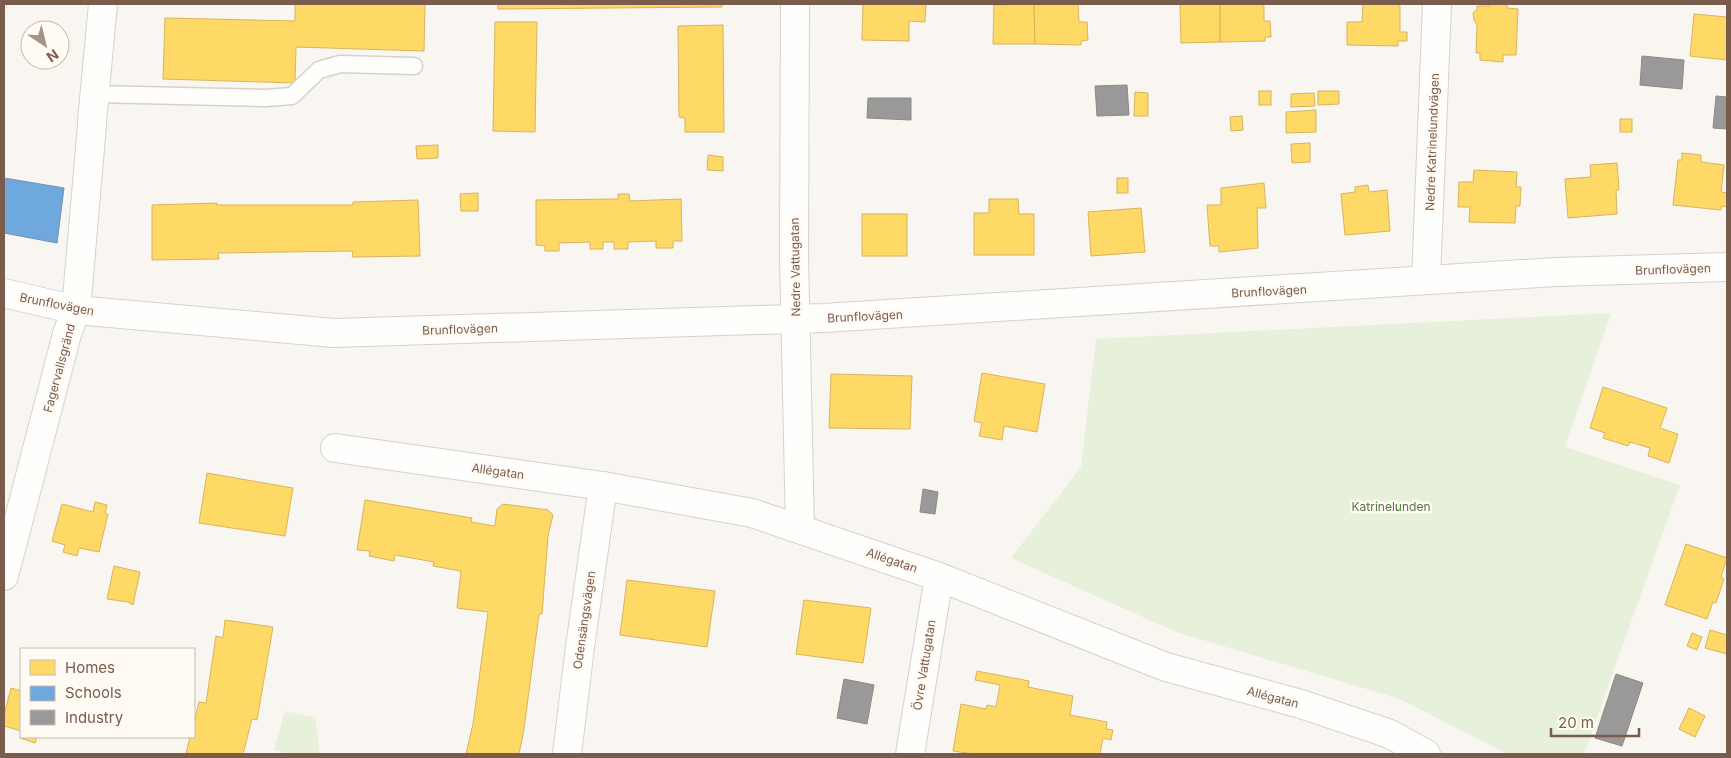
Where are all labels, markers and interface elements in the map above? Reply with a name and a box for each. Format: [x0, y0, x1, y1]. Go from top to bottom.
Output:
north arrow [20, 20, 70, 70]
text: N [43, 46, 62, 66]
street label: Nedre Katrinelundvägen [1422, 73, 1442, 211]
street label: Nedre Vattugatan [787, 217, 803, 317]
street label: Brunflovägen [1635, 260, 1711, 278]
street label: Brunflovägen [1231, 282, 1307, 300]
street label: Brunflovägen [18, 289, 96, 319]
street label: Brunflovägen [827, 307, 903, 325]
street label: Brunflovägen [422, 320, 498, 338]
street label: Fagervallsgränd [40, 322, 78, 414]
street label: Allégatan [471, 460, 525, 482]
park label: Katrinelunden [1352, 499, 1430, 514]
street label: Allégatan [865, 544, 919, 576]
street label: Odensängsvägen [570, 570, 598, 670]
street label: Övre Vattugatan [909, 619, 939, 711]
legend [20, 648, 195, 738]
text: Homes [65, 658, 115, 677]
text: Schools [65, 683, 122, 702]
street label: Allégatan [1245, 683, 1301, 711]
scale bar [1551, 706, 1638, 738]
text: Industry [65, 708, 124, 727]
text: 20 m [1558, 713, 1594, 732]

